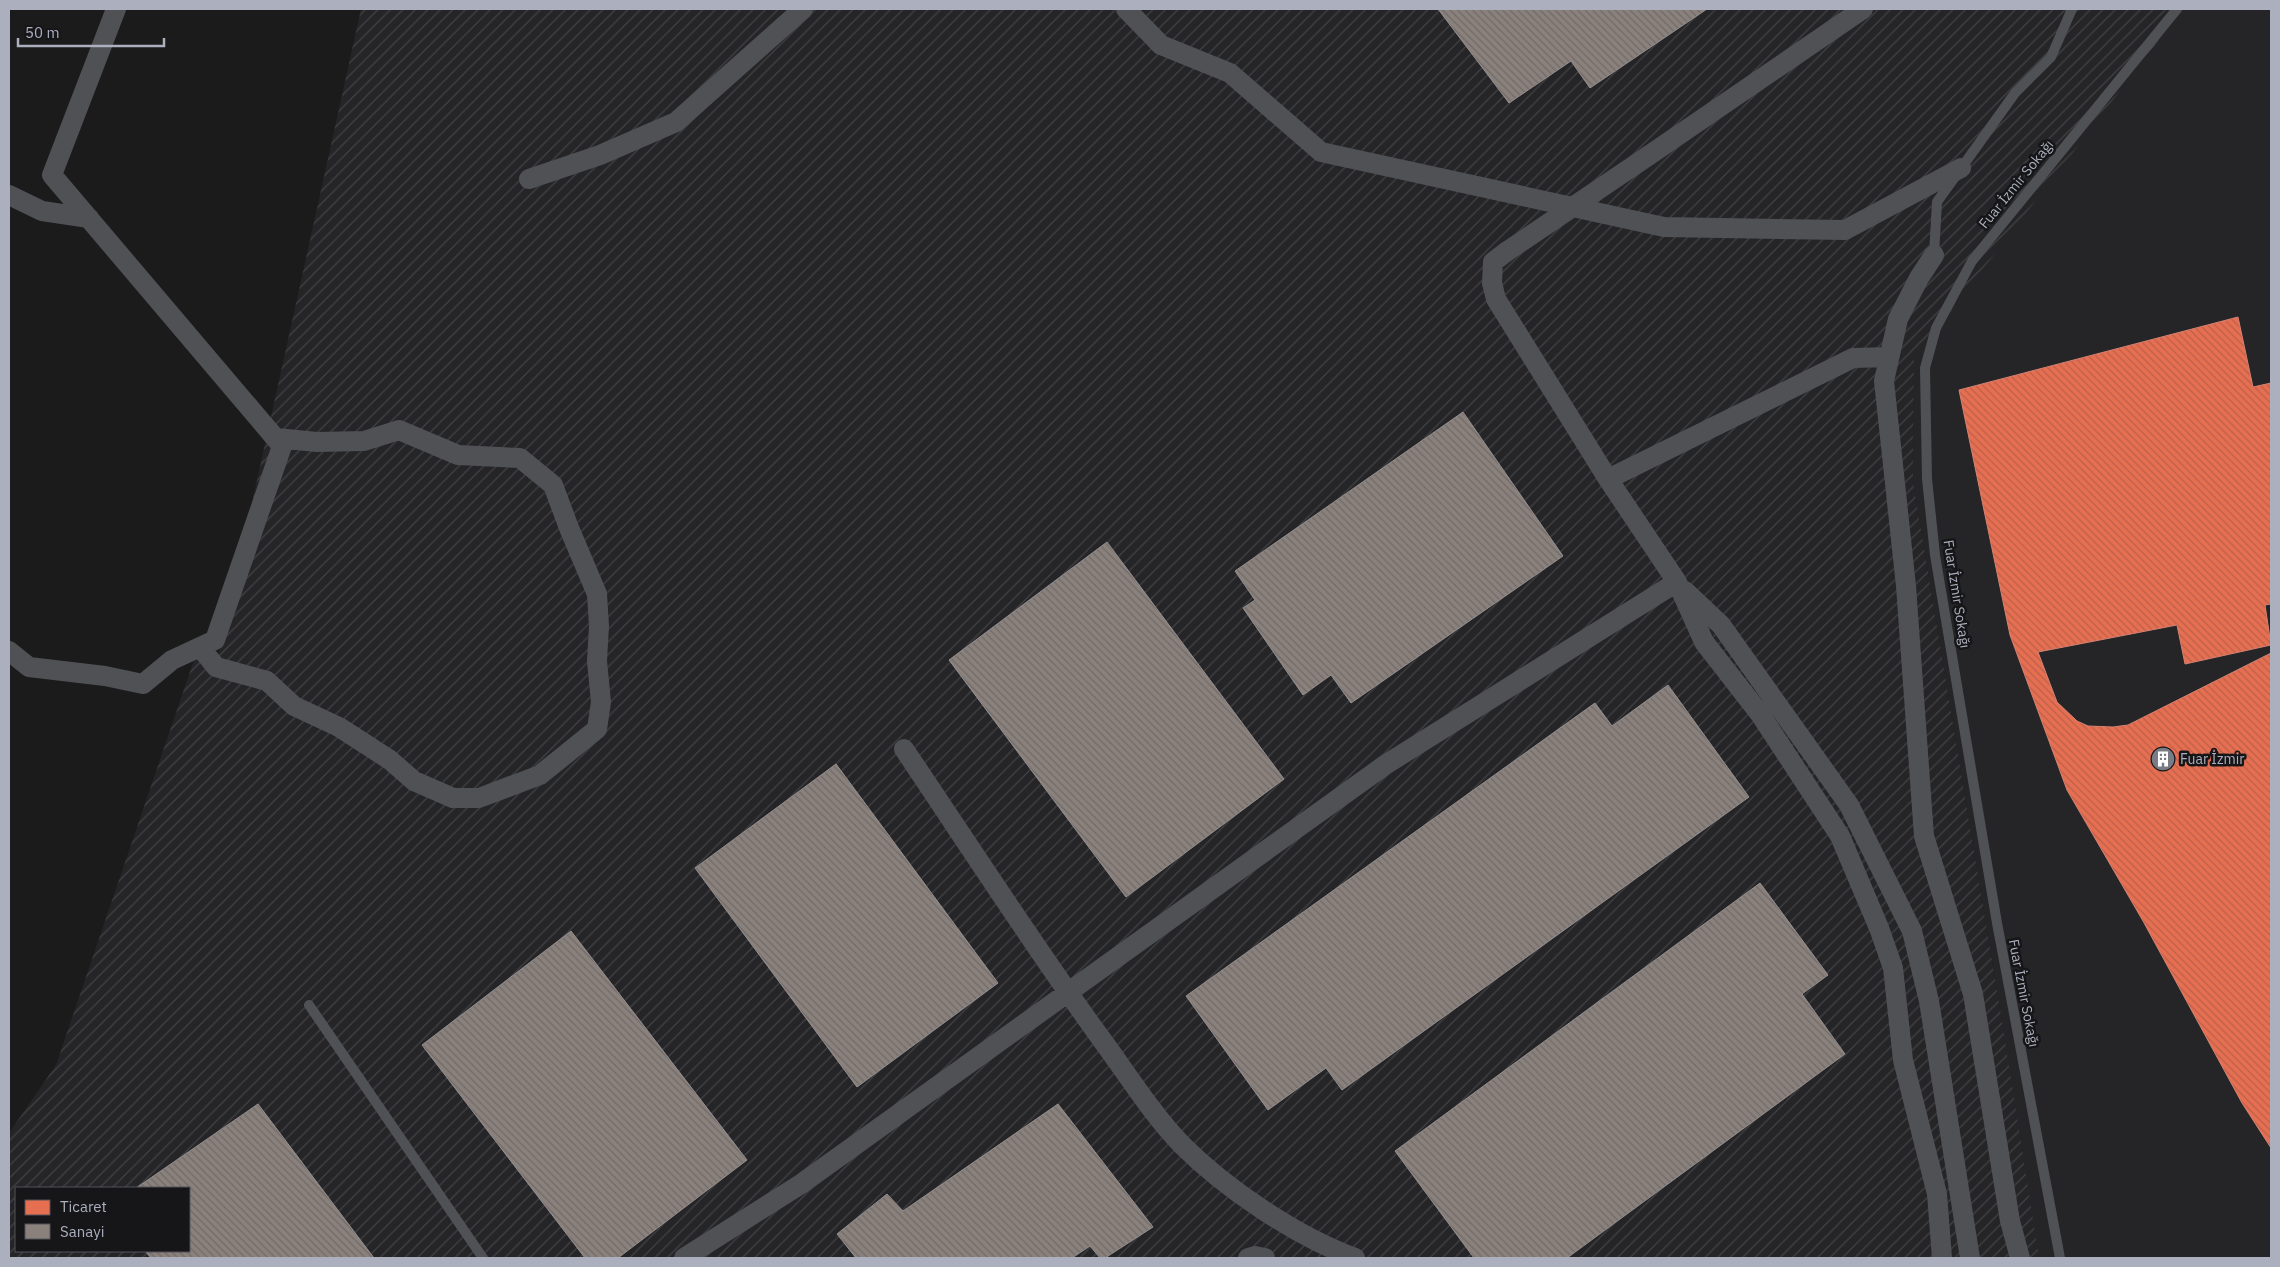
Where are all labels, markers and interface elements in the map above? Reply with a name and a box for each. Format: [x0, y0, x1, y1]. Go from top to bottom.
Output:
scale bar [18, 15, 164, 47]
text: 50 m [25, 23, 60, 42]
street label: Fuar İzmir Sokağı [1975, 136, 2057, 232]
street label: Fuar İzmir Sokağı [1940, 539, 1974, 649]
building icon: Fuar İzmir [2150, 746, 2176, 772]
place label: Fuar İzmir [2180, 750, 2244, 768]
street label: Fuar İzmir Sokağı [2005, 938, 2043, 1048]
legend [15, 1187, 190, 1252]
text: Ticaret [60, 1197, 107, 1216]
text: Sanayi [60, 1222, 104, 1241]

